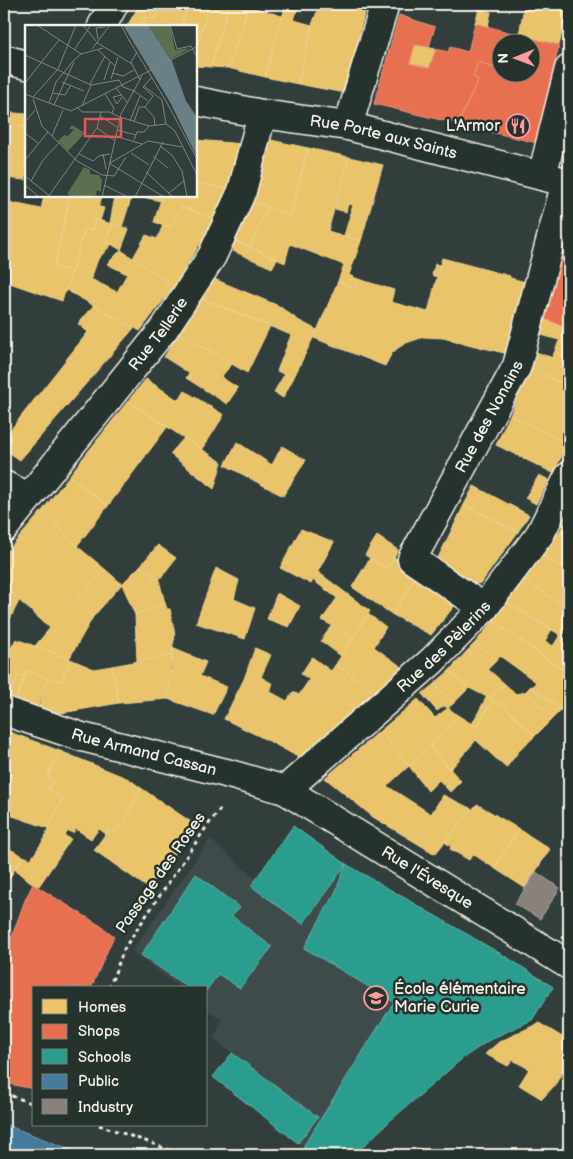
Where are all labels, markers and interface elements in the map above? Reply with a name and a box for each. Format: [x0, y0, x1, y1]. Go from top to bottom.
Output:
inset map [25, 25, 198, 198]
north arrow [490, 32, 540, 82]
text: N [495, 53, 512, 64]
street label: Rue Porte aux Saints [309, 111, 459, 163]
restaurant icon: L'Armor [505, 113, 531, 139]
place label: L'Armor [446, 117, 500, 136]
street label: Rue Tellerie [125, 293, 192, 374]
street label: Rue des Nonains [451, 359, 527, 476]
street label: Rue des Pèlerins [393, 597, 495, 697]
street label: Rue Armand Cassan [69, 725, 218, 780]
street label: Passage des Roses [112, 809, 210, 937]
street label: Rue l'Évesque [378, 842, 477, 913]
place label: École élémentaire Marie Curie [394, 978, 526, 1017]
school or university icon: École élémentaire Marie Curie [363, 985, 389, 1011]
legend [32, 986, 208, 1126]
text: Homes [78, 998, 127, 1017]
text: Shops [78, 1022, 121, 1041]
text: Schools [78, 1048, 132, 1067]
text: Public [78, 1072, 119, 1091]
text: Industry [78, 1098, 133, 1117]

